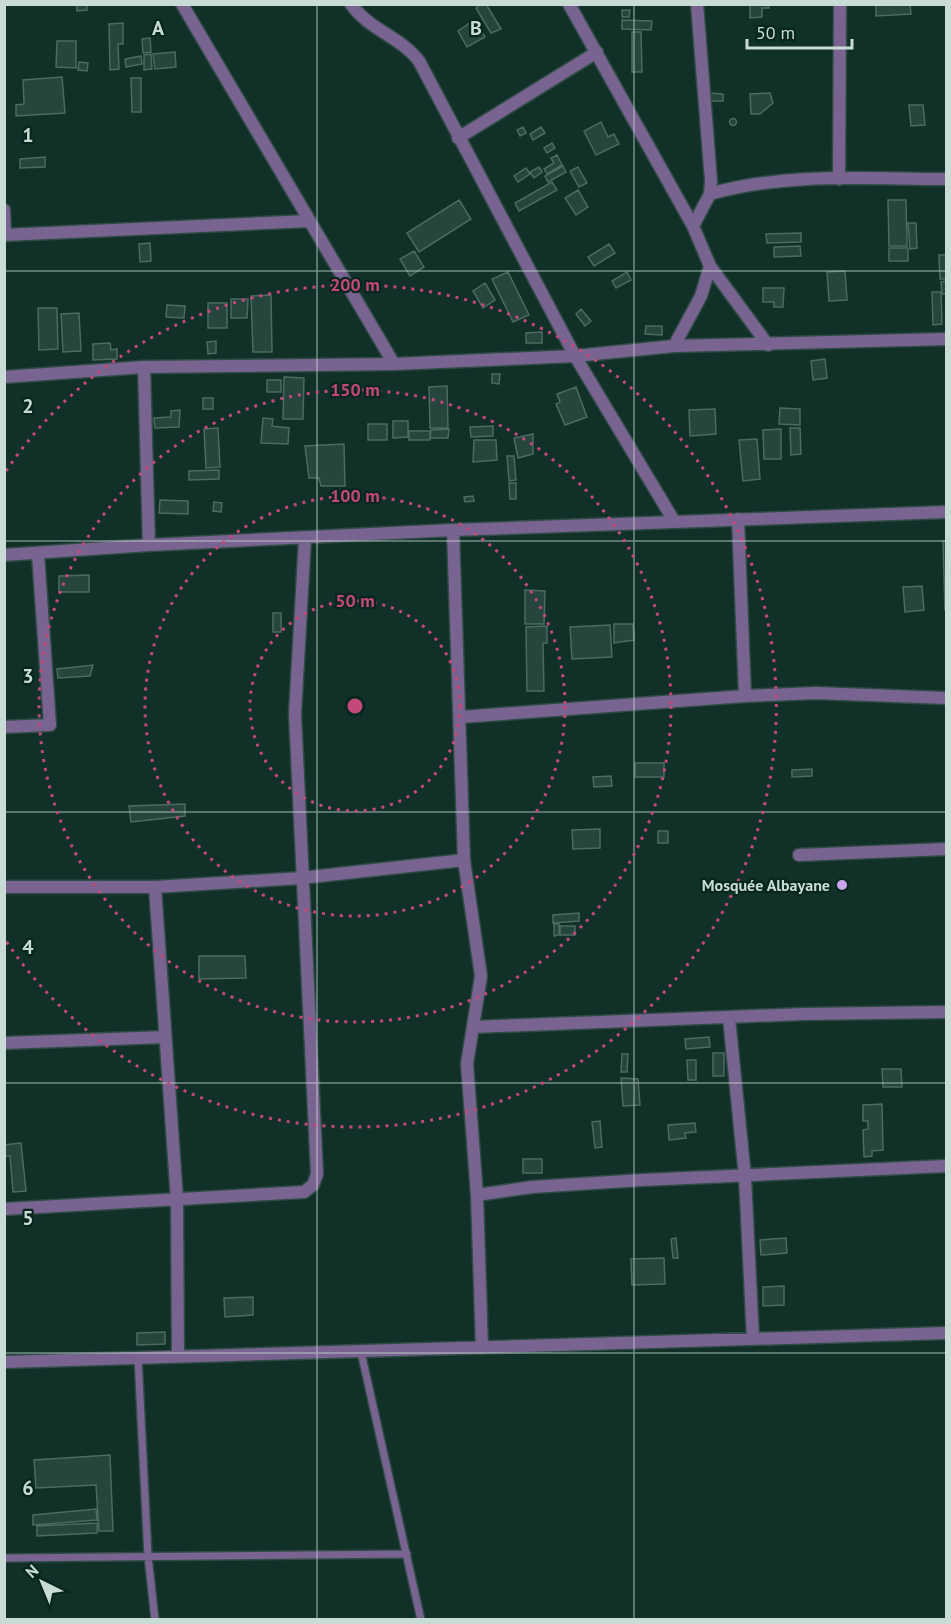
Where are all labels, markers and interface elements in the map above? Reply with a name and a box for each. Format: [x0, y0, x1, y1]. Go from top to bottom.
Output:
scale bar [747, 12, 852, 50]
text: A [152, 15, 165, 41]
text: B [470, 15, 482, 41]
text: 50 m [756, 21, 795, 44]
text: 1 [22, 122, 34, 148]
text: 200 m [330, 273, 380, 296]
text: 150 m [330, 378, 380, 401]
text: 2 [22, 393, 34, 419]
text: 100 m [330, 484, 380, 507]
text: 50 m [335, 589, 375, 612]
text: 3 [22, 663, 34, 689]
centre of rings [345, 696, 365, 716]
place label: Mosquée Albayane [702, 875, 830, 895]
marker: Mosquée Albayane [835, 878, 849, 892]
text: 4 [22, 934, 34, 960]
text: 5 [22, 1205, 34, 1231]
text: 6 [22, 1475, 34, 1501]
north arrow [12, 1552, 72, 1612]
text: N [21, 1560, 42, 1582]

